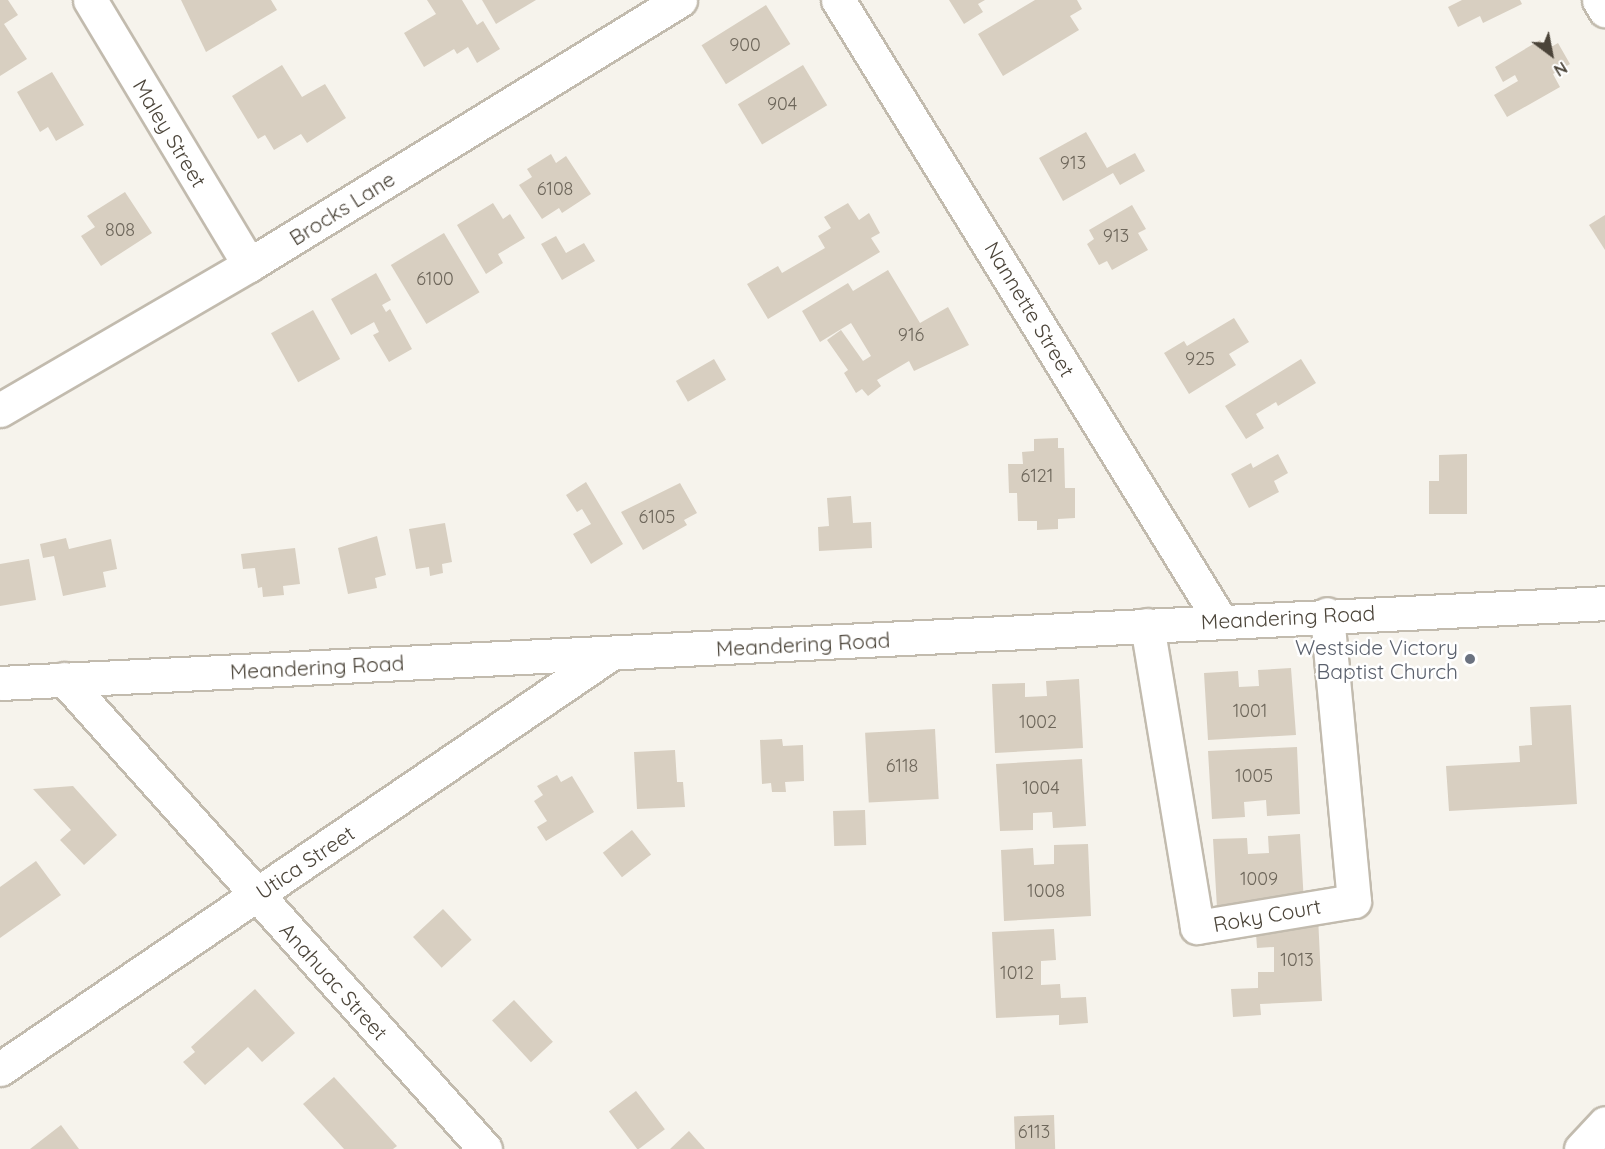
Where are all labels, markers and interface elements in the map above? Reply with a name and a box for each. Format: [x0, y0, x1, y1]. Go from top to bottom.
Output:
north arrow [1521, 24, 1581, 84]
house number: 900 [729, 34, 761, 56]
text: N [1550, 58, 1571, 81]
street label: Maley Street [128, 74, 212, 192]
house number: 904 [767, 93, 797, 115]
house number: 913 [1060, 152, 1086, 174]
street label: Brocks Lane [285, 166, 399, 250]
house number: 6108 [537, 178, 573, 200]
house number: 808 [105, 219, 135, 241]
house number: 913 [1103, 225, 1129, 247]
street label: Nannette Street [980, 237, 1080, 381]
house number: 6100 [416, 268, 454, 290]
house number: 916 [898, 324, 924, 346]
house number: 925 [1185, 348, 1215, 370]
house number: 6121 [1021, 465, 1053, 487]
house number: 6105 [639, 506, 675, 528]
street label: Meandering Road [1200, 600, 1376, 634]
street label: Meandering Road [715, 627, 891, 661]
place label: Westside Victory Baptist Church [1295, 634, 1458, 684]
street label: Meandering Road [229, 650, 405, 684]
marker: Westside Victory Baptist Church [1463, 652, 1477, 666]
house number: 1001 [1233, 700, 1267, 722]
house number: 1002 [1019, 711, 1057, 733]
house number: 6118 [886, 755, 918, 777]
house number: 1005 [1235, 765, 1273, 787]
house number: 1004 [1022, 777, 1060, 799]
street label: Utica Street [251, 820, 359, 904]
house number: 1009 [1240, 868, 1278, 890]
house number: 1008 [1027, 880, 1065, 902]
street label: Roky Court [1211, 893, 1323, 937]
street label: Anahuac Street [275, 917, 393, 1045]
house number: 1013 [1280, 949, 1314, 971]
house number: 1012 [1000, 962, 1034, 984]
house number: 6113 [1018, 1121, 1050, 1143]

